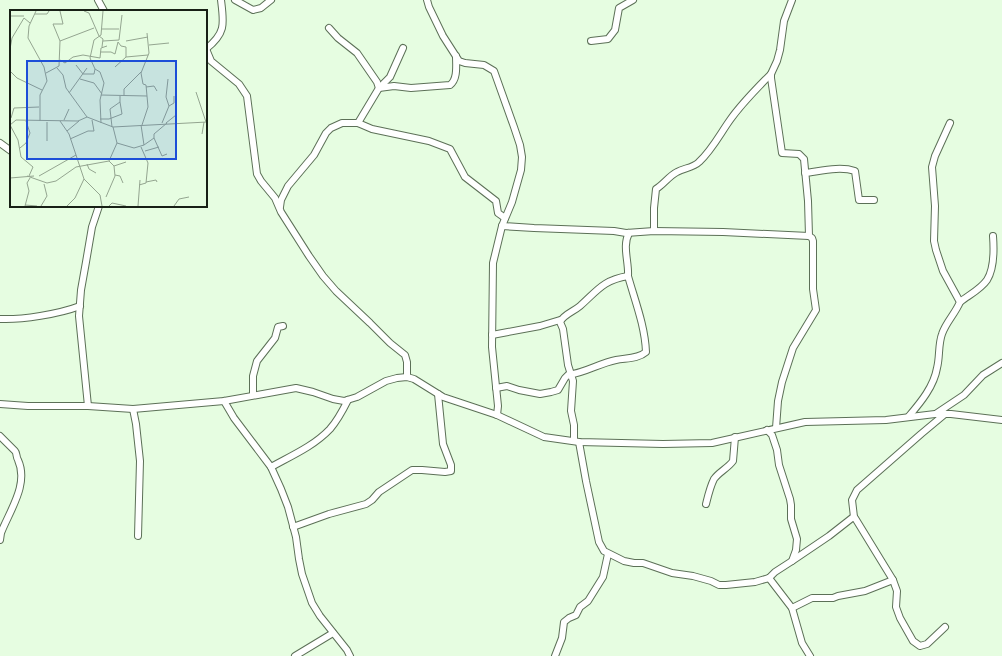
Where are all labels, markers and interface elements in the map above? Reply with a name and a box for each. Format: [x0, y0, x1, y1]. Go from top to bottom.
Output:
inset map [10, 10, 207, 207]

